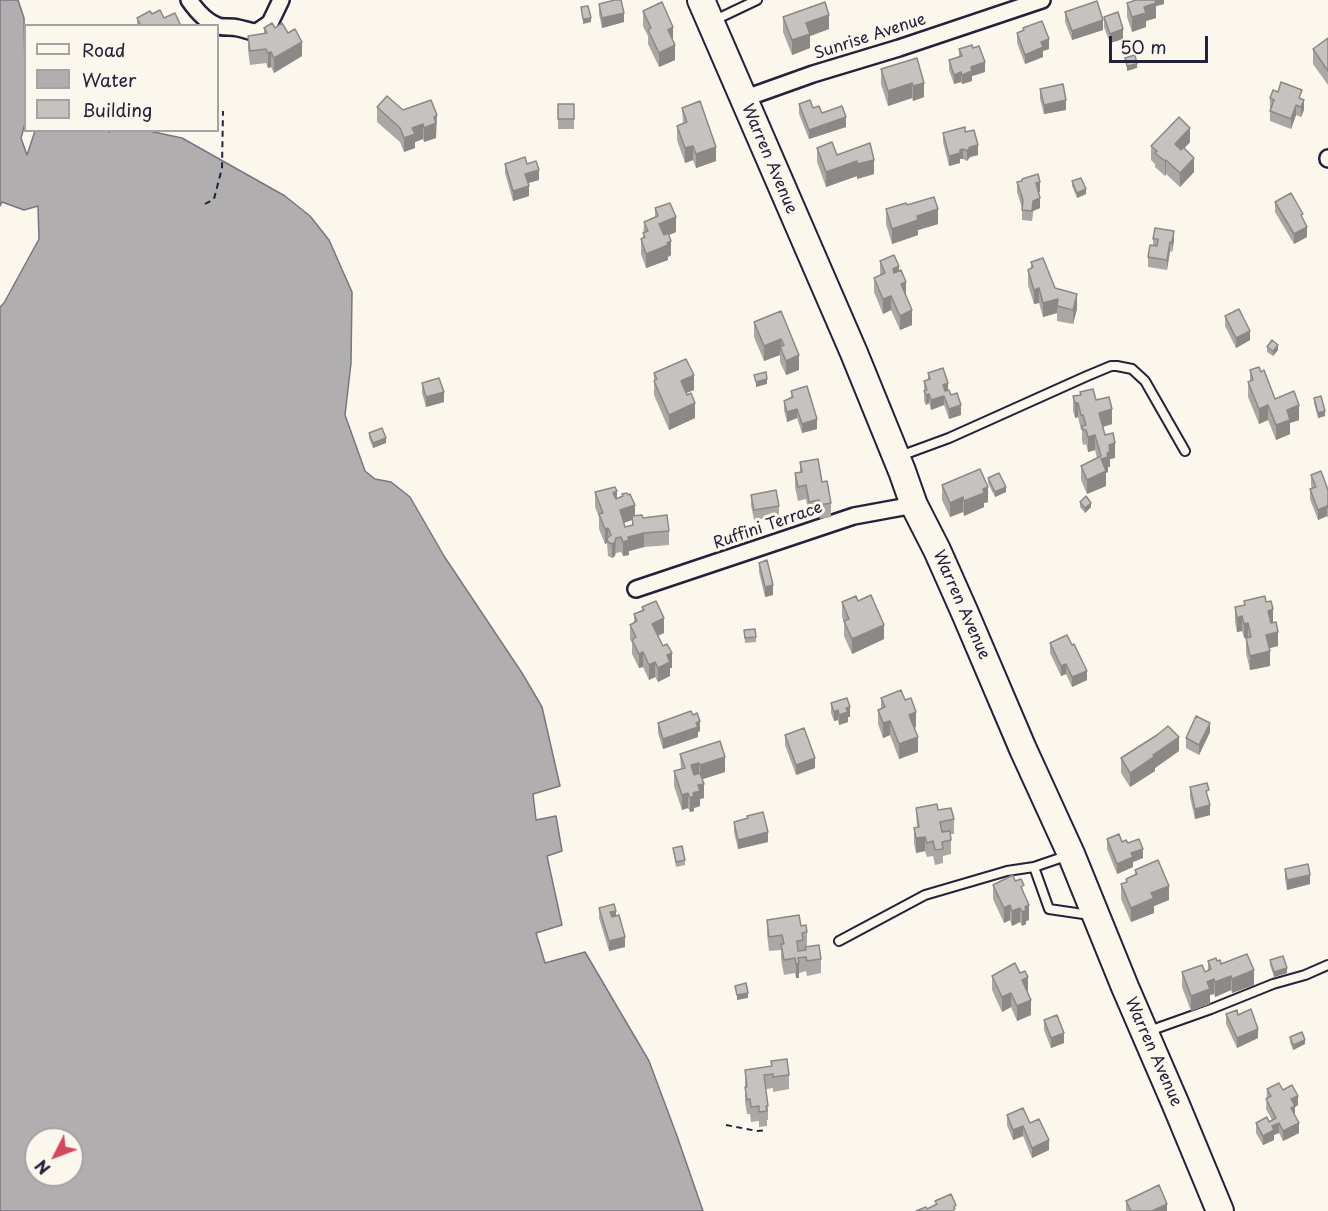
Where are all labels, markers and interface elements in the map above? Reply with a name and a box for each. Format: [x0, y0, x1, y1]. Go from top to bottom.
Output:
street label: Sunrise Avenue [812, 10, 928, 64]
legend [24, 24, 219, 132]
scale bar [1112, 24, 1211, 62]
text: 50 m [1120, 33, 1167, 60]
text: Road [82, 36, 126, 63]
text: Water [82, 66, 136, 93]
text: Building [82, 96, 152, 123]
street label: Warren Avenue [737, 101, 801, 217]
street label: Ruffini Terrace [711, 498, 825, 554]
street label: Warren Avenue [928, 548, 994, 662]
street label: Warren Avenue [1120, 995, 1186, 1109]
north arrow [24, 1127, 84, 1187]
text: N [29, 1155, 55, 1180]

